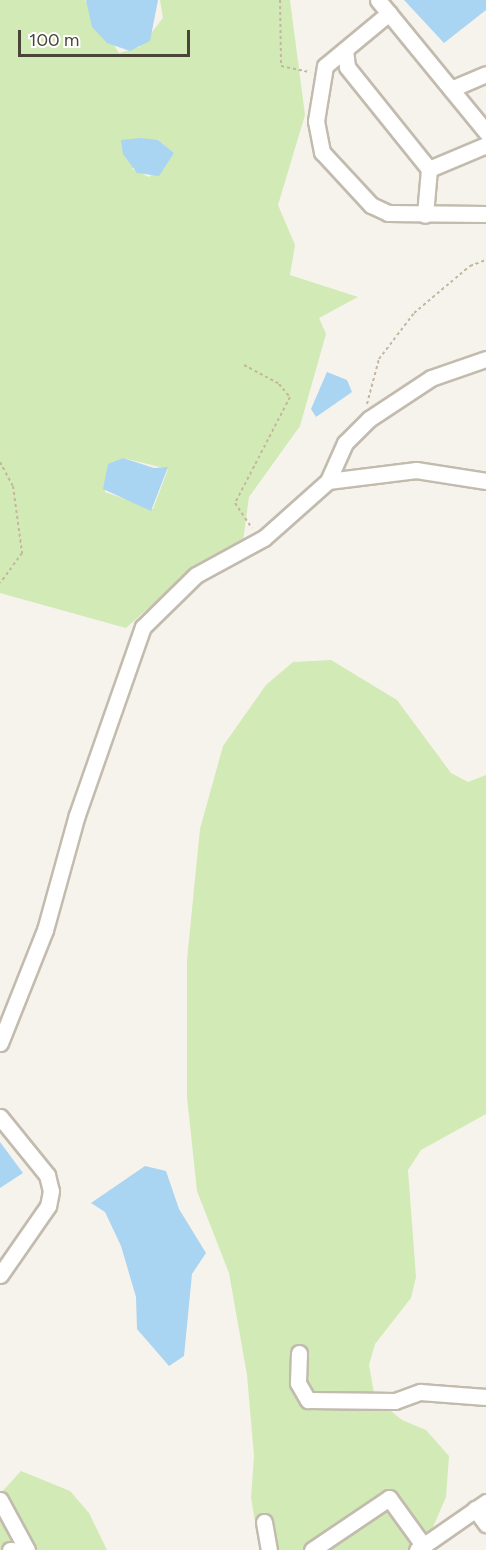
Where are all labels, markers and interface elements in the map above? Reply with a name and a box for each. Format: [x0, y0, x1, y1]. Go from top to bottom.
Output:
scale bar [21, 18, 194, 56]
text: 100 m [29, 29, 79, 51]

